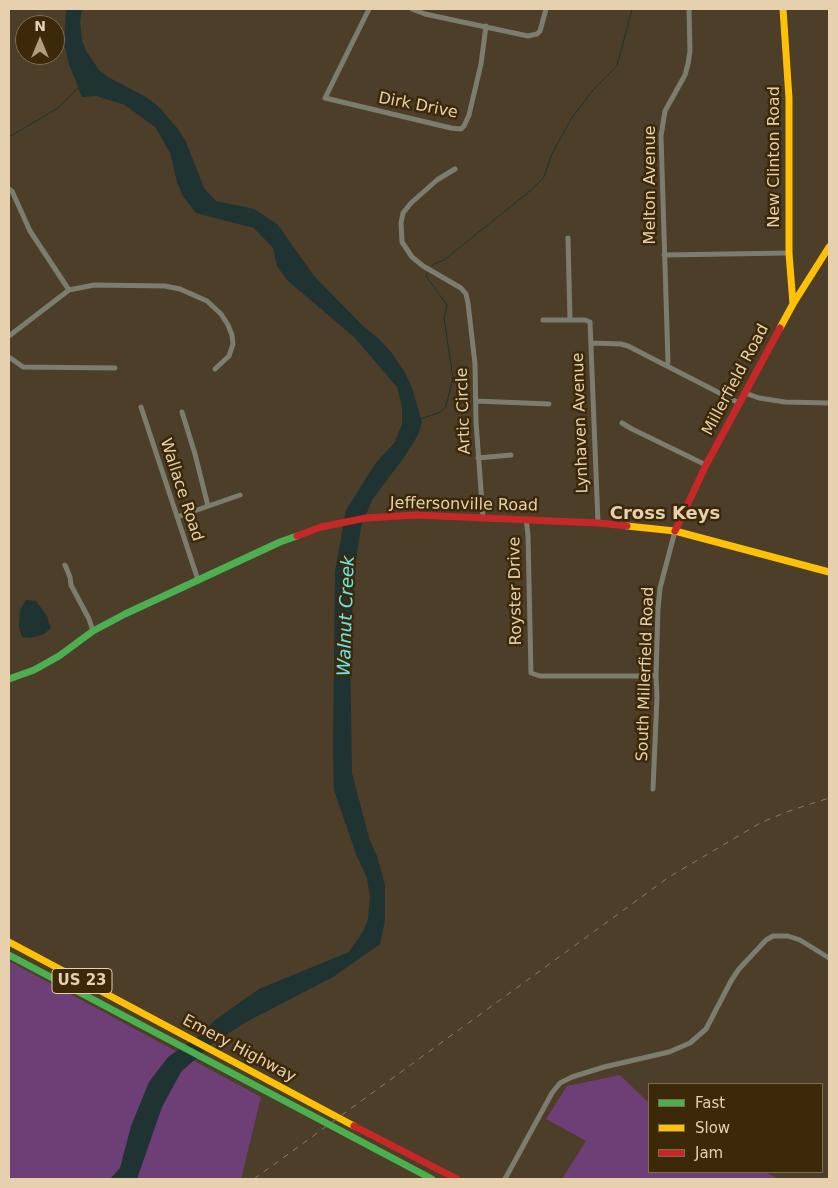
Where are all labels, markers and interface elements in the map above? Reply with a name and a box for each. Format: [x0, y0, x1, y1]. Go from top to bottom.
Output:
north arrow [15, 15, 65, 65]
text: N [34, 18, 46, 34]
street label: New Clinton Road [765, 86, 785, 228]
street label: Dirk Drive [377, 89, 459, 123]
street label: Melton Avenue [641, 126, 661, 244]
street label: Millerfield Road [699, 321, 773, 439]
street label: Lynhaven Avenue [569, 352, 593, 494]
street label: Artic Circle [453, 367, 475, 455]
street label: Wallace Road [155, 436, 207, 544]
street label: Jeffersonville Road [390, 494, 538, 516]
district label: Cross Keys [610, 503, 720, 525]
street label: Royster Drive [505, 537, 527, 645]
water label: Walnut Creek [334, 555, 360, 677]
street label: South Millerfield Road [633, 586, 659, 762]
road number: US 23 [52, 968, 112, 994]
street label: Emery Highway [179, 1011, 299, 1087]
legend [648, 1083, 823, 1173]
text: Fast [695, 1094, 725, 1112]
text: Slow [695, 1119, 730, 1137]
text: Jam [695, 1144, 723, 1162]

